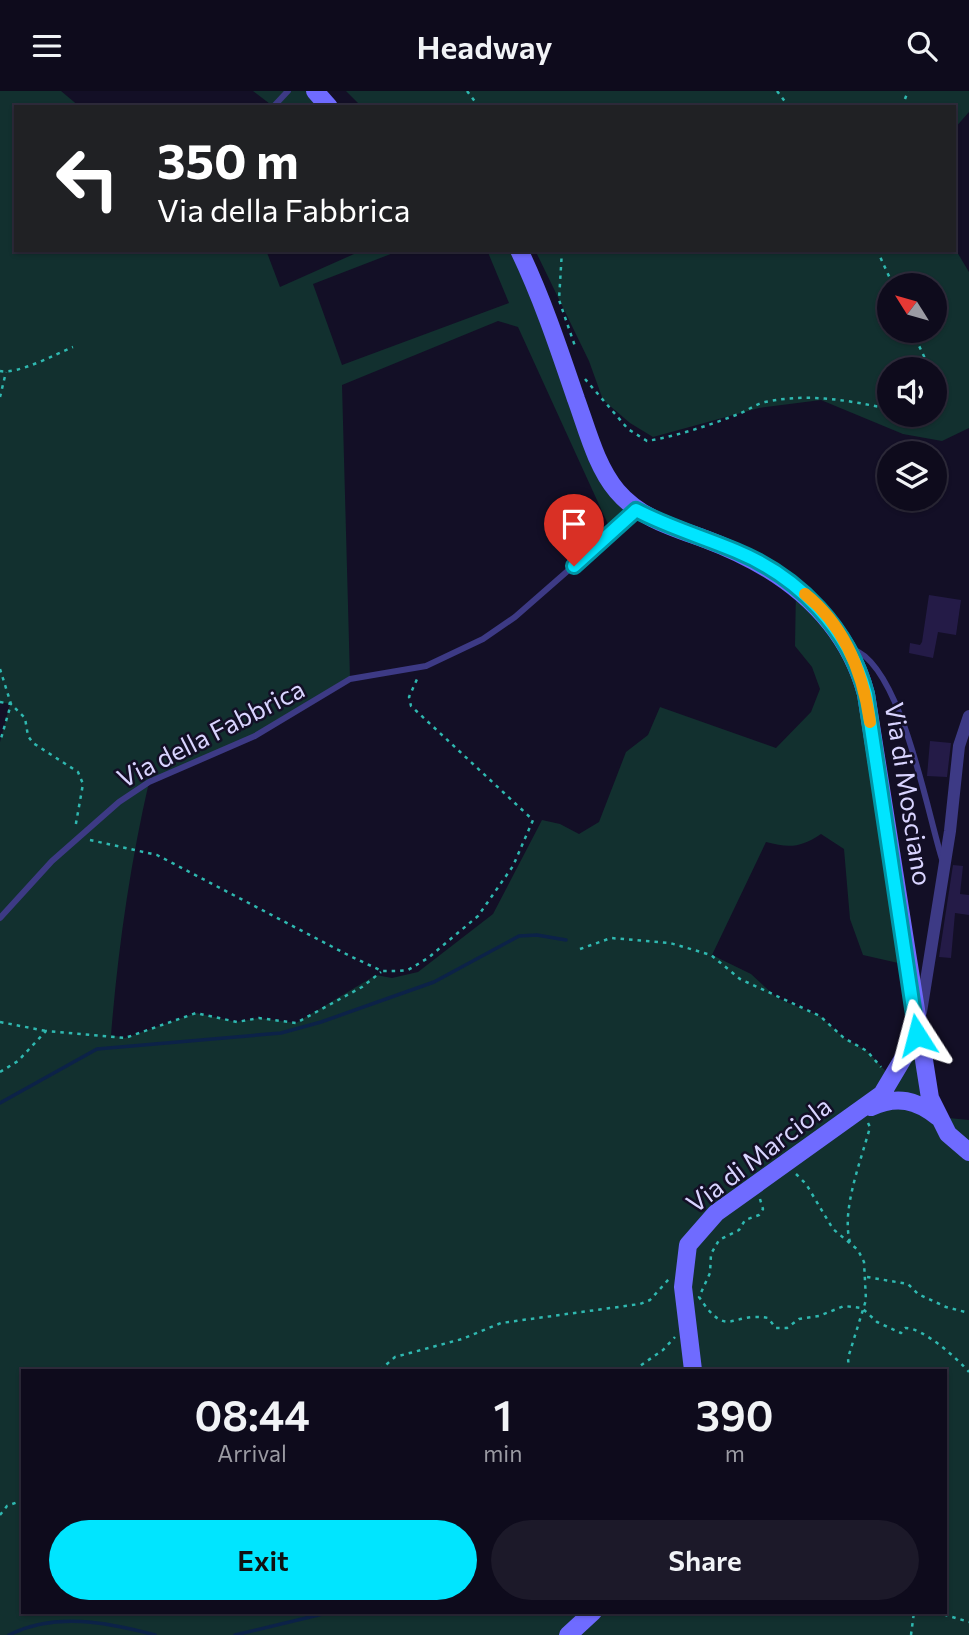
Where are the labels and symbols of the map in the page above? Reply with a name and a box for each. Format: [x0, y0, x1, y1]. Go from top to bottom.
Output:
north arrow [877, 273, 947, 343]
pin [544, 494, 604, 566]
street label: Via della Fabbrica [112, 672, 309, 793]
street label: Via di Mosciano [880, 700, 939, 888]
position arrow [880, 998, 954, 1072]
street label: Via di Marciola [680, 1089, 837, 1218]

